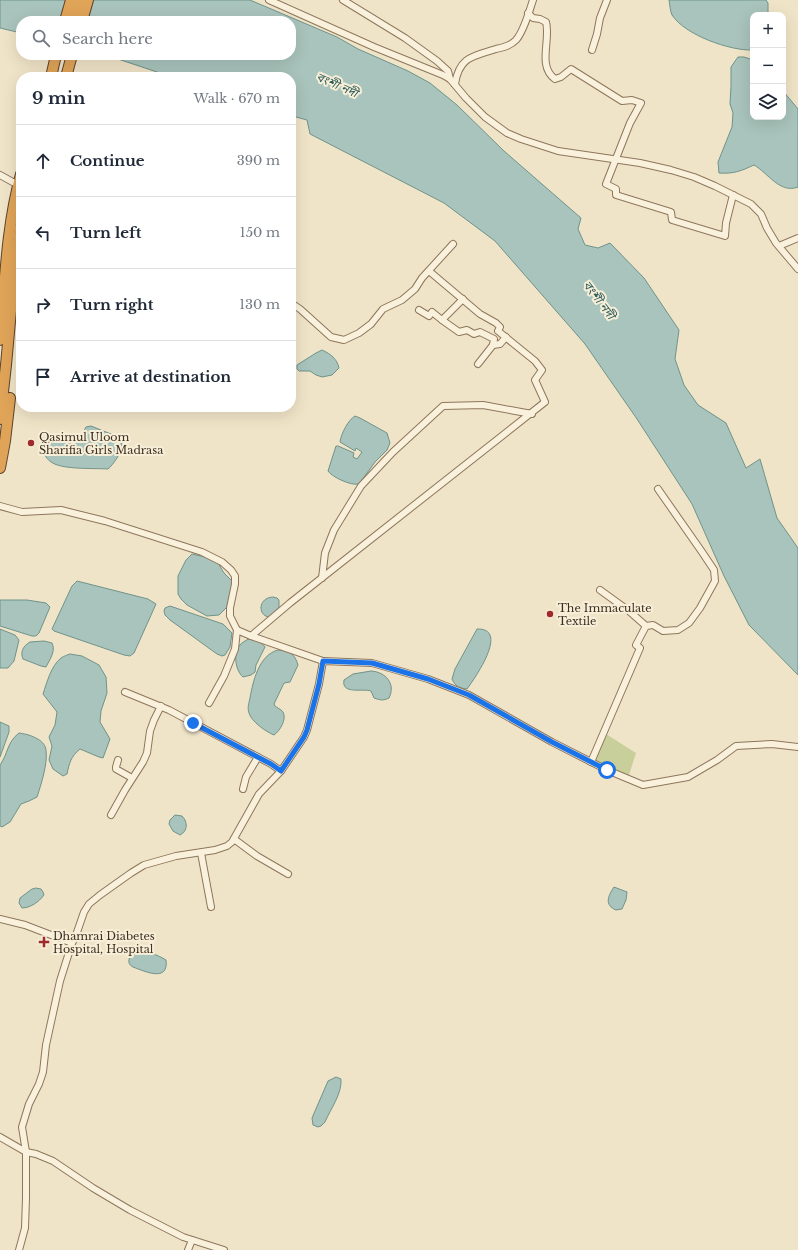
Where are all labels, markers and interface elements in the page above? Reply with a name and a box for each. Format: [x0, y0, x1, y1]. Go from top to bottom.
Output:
map controls [750, 12, 786, 120]
button: + [750, 12, 786, 48]
search box [16, 16, 296, 60]
icon: search [30, 27, 52, 49]
text: Search here [62, 29, 153, 48]
button: − [750, 48, 786, 84]
water label: বংশী নদী [314, 69, 363, 102]
button: layers [750, 84, 786, 120]
text: 9 min [32, 88, 85, 109]
text: Walk · 670 m [194, 90, 280, 107]
icon: ahead [32, 150, 54, 172]
text: Continue [70, 151, 145, 170]
text: 390 m [237, 152, 280, 169]
icon: left [32, 222, 54, 244]
text: Turn left [70, 223, 141, 242]
text: 150 m [240, 224, 280, 241]
water label: বংশী নদী [580, 278, 620, 324]
icon: right [32, 294, 54, 316]
text: Turn right [70, 295, 153, 314]
text: 130 m [239, 296, 280, 313]
icon: arrive [32, 366, 54, 388]
text: Arrive at destination [70, 367, 231, 386]
place label: Qasimul Uloom Sharifia Girls Madrasa [39, 430, 164, 457]
marker: Qasimul Uloom Sharifia Girls Madrasa [26, 438, 36, 448]
place label: The Immaculate Textile [558, 601, 652, 628]
marker: The Immaculate Textile [545, 609, 555, 619]
route end [184, 714, 202, 732]
route start [598, 761, 616, 779]
place label: Dhamrai Diabetes Hospital, Hospital [53, 929, 155, 956]
marker: Dhamrai Diabetes Hospital, Hospital [38, 936, 50, 948]

